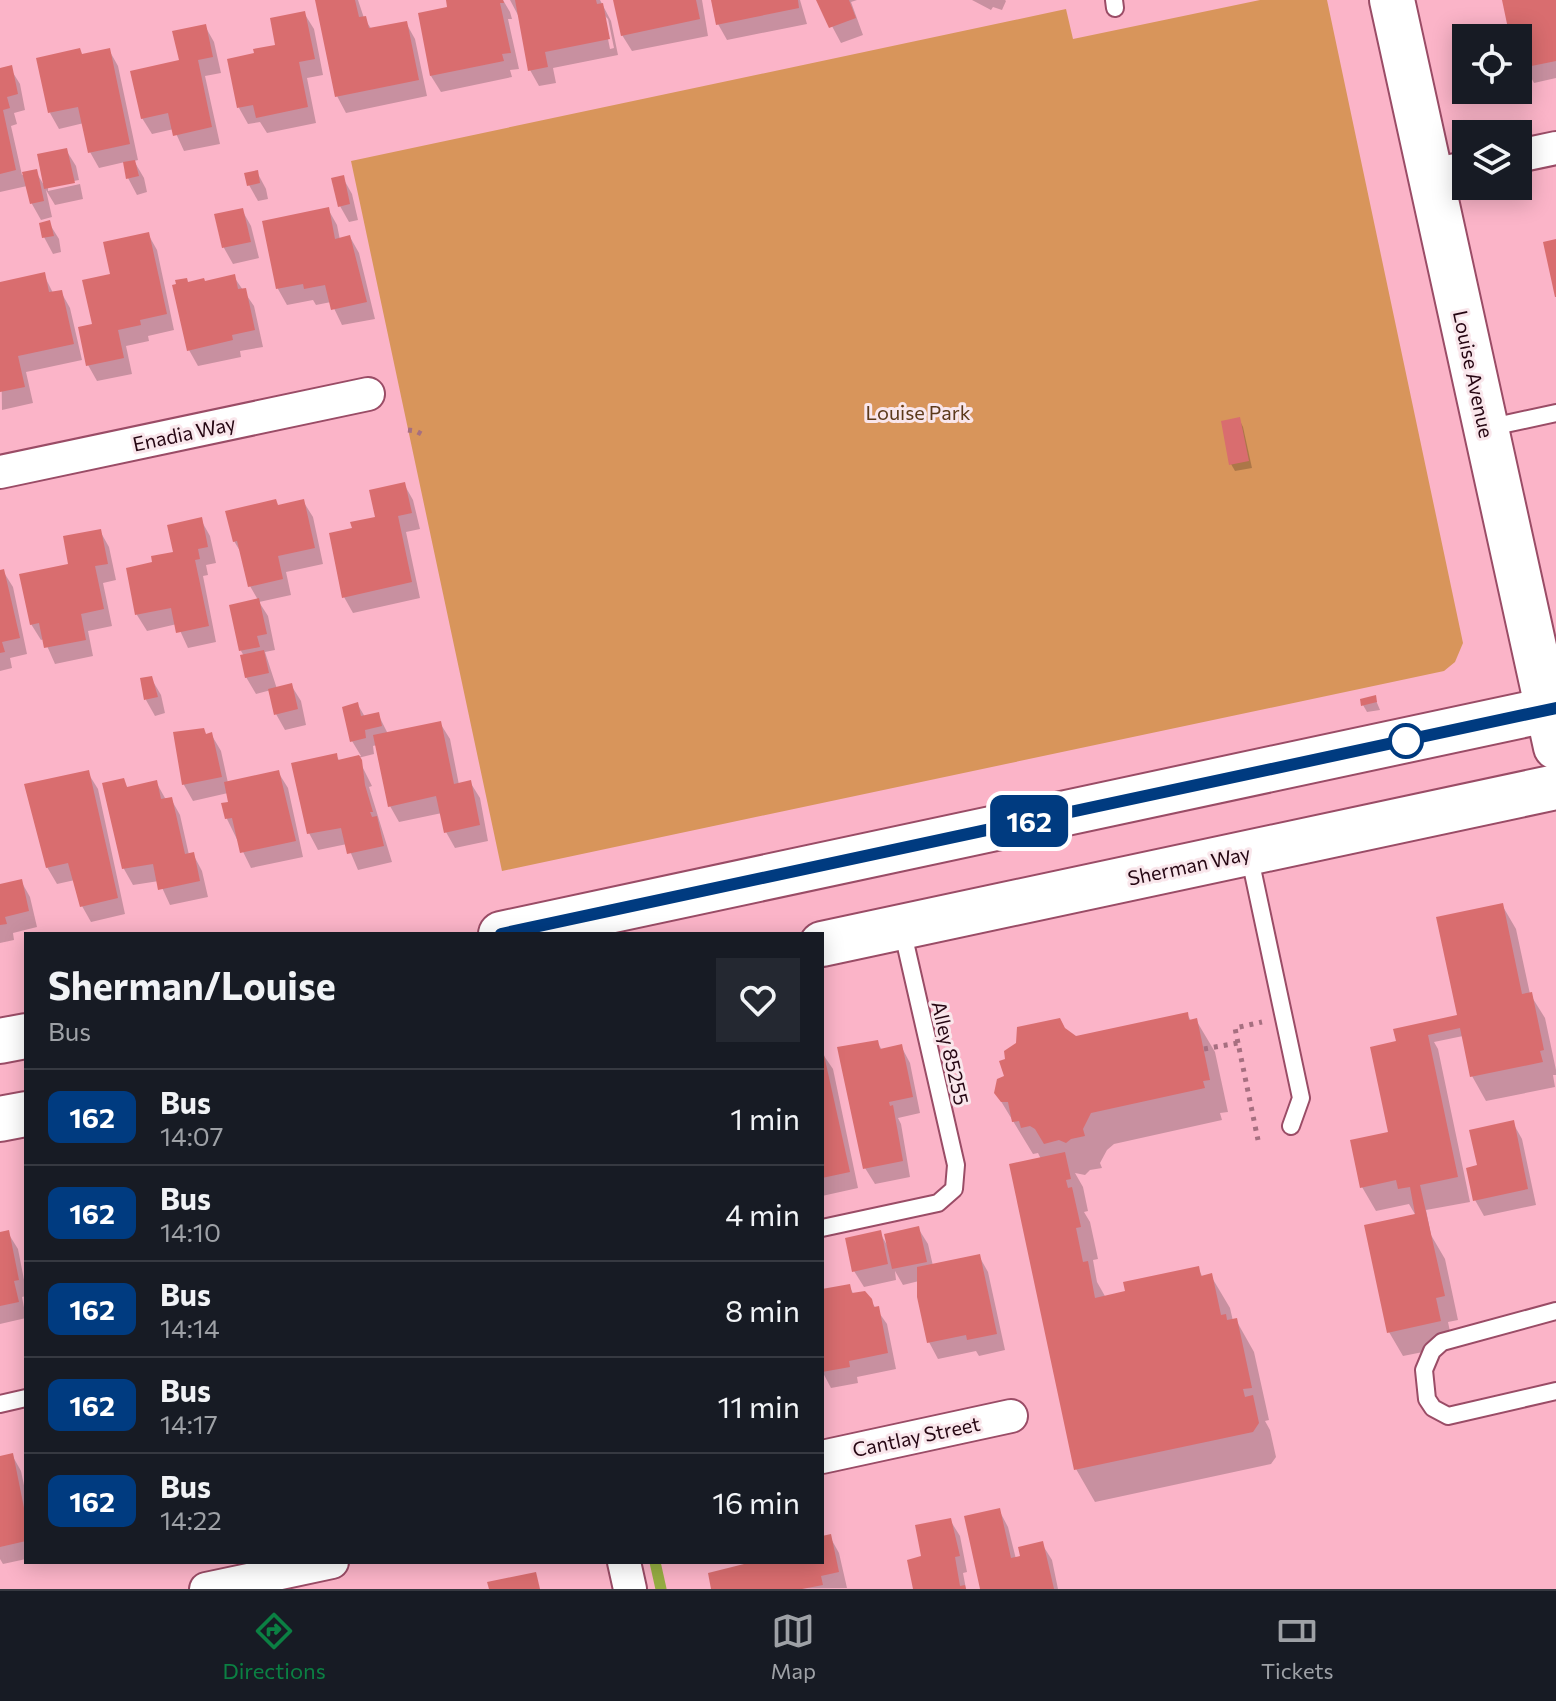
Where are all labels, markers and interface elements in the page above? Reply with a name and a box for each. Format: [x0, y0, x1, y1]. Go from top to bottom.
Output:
map controls [1452, 24, 1532, 200]
button: locate [1452, 24, 1532, 104]
button: layers [1452, 120, 1532, 200]
street label: Louise Avenue [1449, 308, 1499, 440]
park label: Louise Park [865, 400, 971, 424]
street label: Enadia Way [130, 410, 238, 456]
unlabelled marker [1389, 724, 1423, 758]
line badge: 162 [983, 795, 1075, 847]
text: 162 [1006, 804, 1052, 838]
street label: Sherman Way [1125, 840, 1253, 890]
button: heart [716, 958, 800, 1042]
text: Sherman/Louise [48, 961, 336, 1008]
street label: Alley 85255 [927, 999, 975, 1107]
text: Bus [48, 1015, 91, 1046]
text: Bus [160, 1083, 211, 1120]
text: 1 min [730, 1099, 800, 1136]
text: 162 [69, 1100, 115, 1134]
text: 14:07 [160, 1120, 223, 1151]
text: Bus [160, 1179, 211, 1216]
text: 4 min [725, 1195, 800, 1232]
text: 162 [69, 1196, 115, 1230]
text: 14:10 [160, 1216, 221, 1247]
text: Bus [160, 1275, 211, 1312]
text: 8 min [725, 1291, 800, 1328]
text: 162 [69, 1292, 115, 1326]
text: 14:14 [160, 1312, 220, 1343]
text: Bus [160, 1371, 211, 1408]
text: 11 min [718, 1387, 800, 1424]
text: 162 [69, 1388, 115, 1422]
text: 14:17 [160, 1408, 218, 1439]
street label: Cantlay Street [850, 1411, 982, 1461]
text: Bus [160, 1467, 211, 1504]
text: 16 min [712, 1483, 800, 1520]
text: 162 [69, 1484, 115, 1518]
text: 14:22 [160, 1504, 222, 1535]
tab: Directions [222, 1609, 326, 1684]
tab: Map [771, 1609, 816, 1684]
tab: Tickets [1261, 1609, 1333, 1684]

